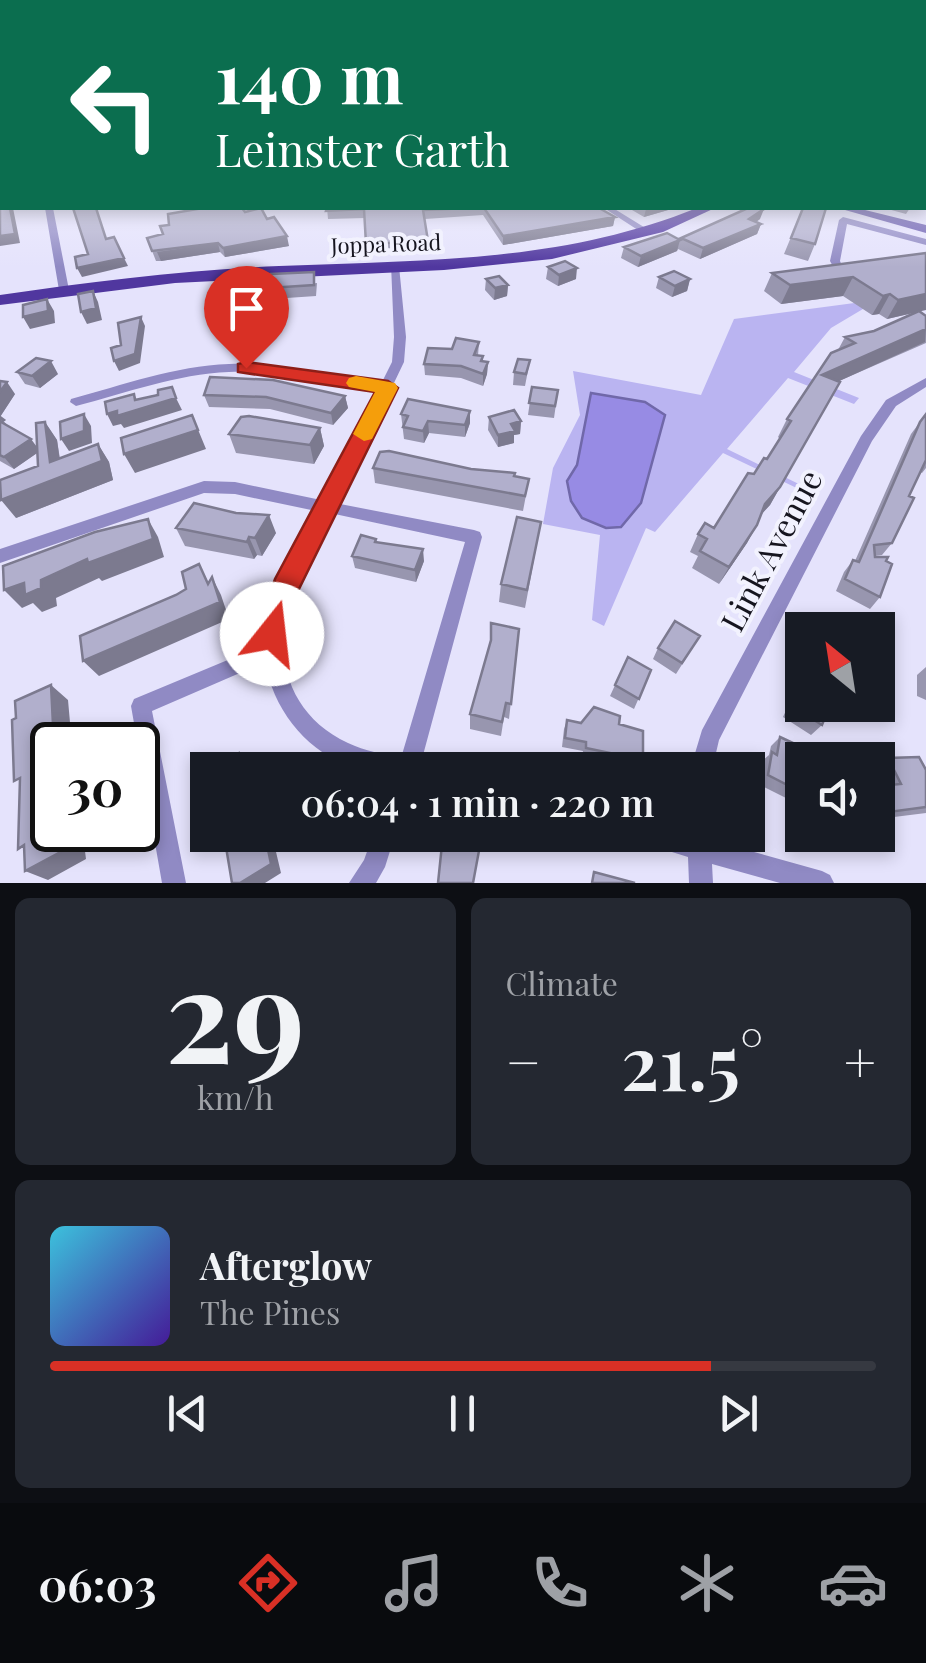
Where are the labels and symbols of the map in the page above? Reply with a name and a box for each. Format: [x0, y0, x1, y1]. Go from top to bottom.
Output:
street label: Joppa Road [329, 226, 442, 260]
pin [204, 266, 289, 369]
street label: Link Avenue [709, 462, 830, 638]
position arrow [220, 582, 324, 686]
north arrow [785, 612, 895, 722]
speed limit sign: 30 [30, 722, 160, 852]

